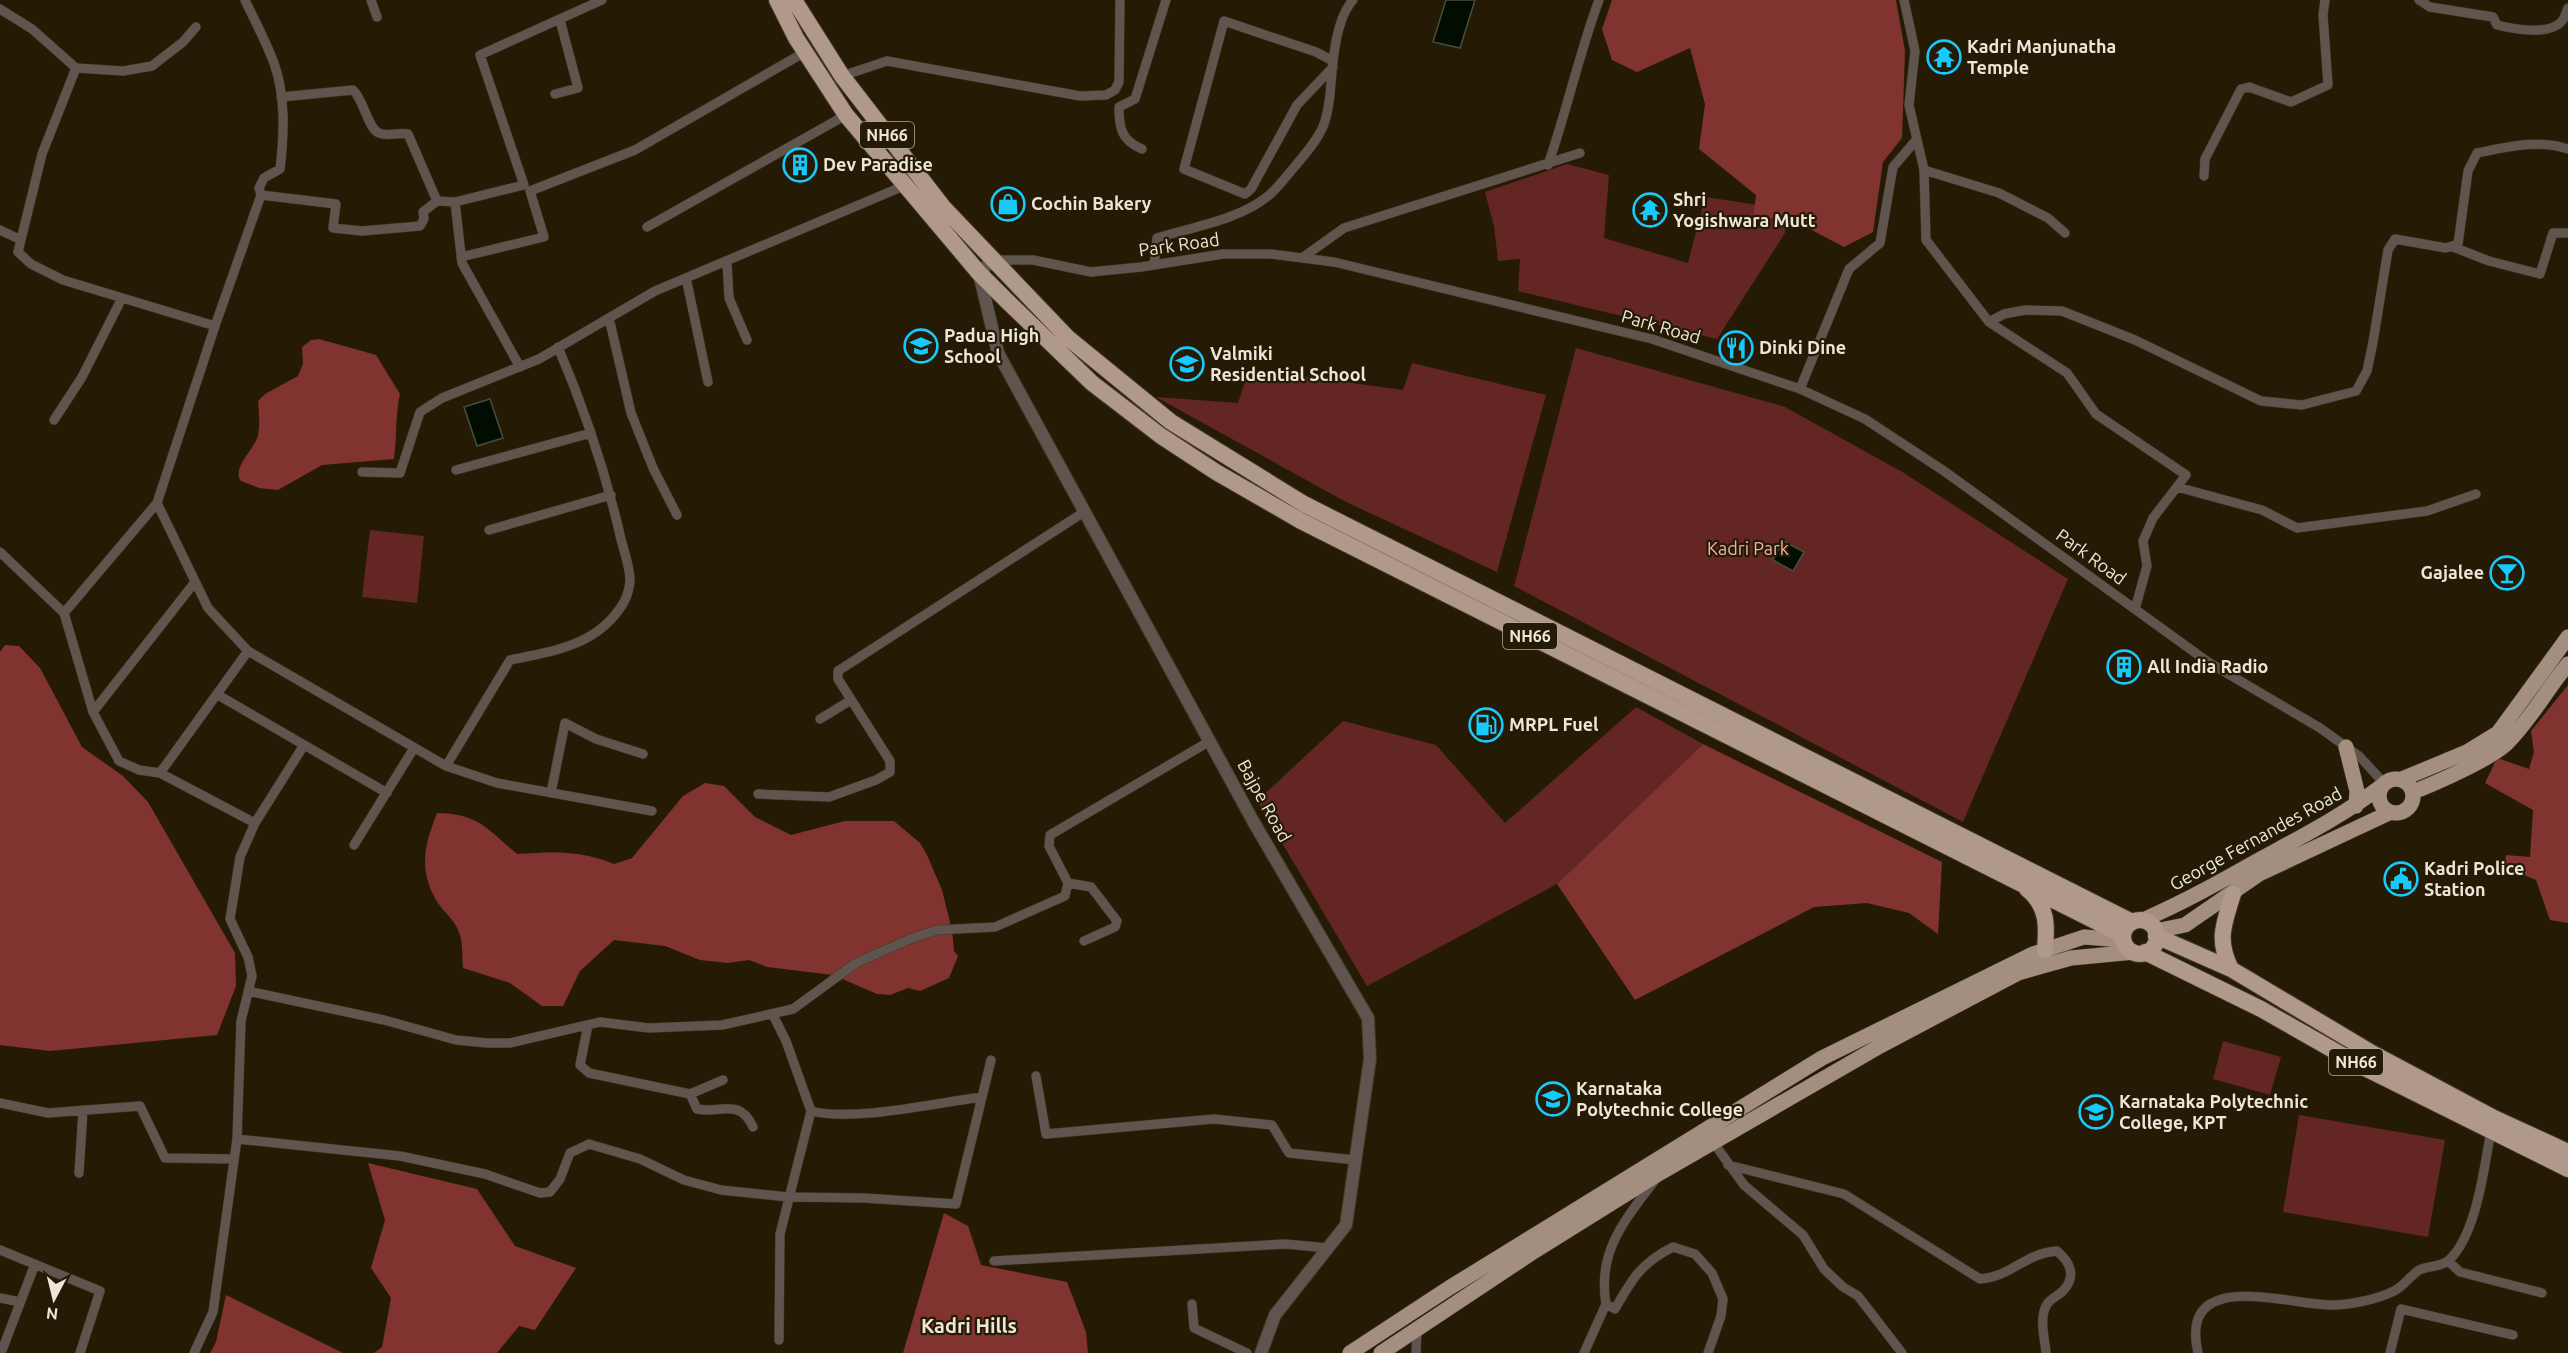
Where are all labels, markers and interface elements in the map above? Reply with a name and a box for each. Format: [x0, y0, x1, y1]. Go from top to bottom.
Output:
place label: Kadri Manjunatha Temple [1967, 36, 2116, 77]
temple icon: Kadri Manjunatha Temple [1926, 39, 1962, 75]
road number: NH66 [860, 122, 914, 148]
building icon: Dev Paradise [782, 147, 818, 183]
place label: Dev Paradise [823, 154, 933, 174]
shop icon: Cochin Bakery [990, 186, 1026, 222]
place label: Shri Yogishwara Mutt [1673, 189, 1816, 230]
temple icon: Shri Yogishwara Mutt [1632, 192, 1668, 228]
place label: Cochin Bakery [1031, 193, 1152, 213]
street label: Park Road [1137, 228, 1221, 260]
street label: Park Road [1619, 305, 1703, 347]
place label: Padua High School [944, 325, 1039, 366]
school or university icon: Padua High School [903, 328, 939, 364]
restaurant icon: Dinki Dine [1718, 330, 1754, 366]
place label: Dinki Dine [1759, 337, 1846, 357]
place label: Valmiki Residential School [1210, 343, 1367, 384]
school or university icon: Valmiki Residential School [1169, 346, 1205, 382]
street label: Park Road [2053, 524, 2130, 588]
park label: Kadri Park [1707, 538, 1789, 558]
bar icon: Gajalee [2489, 555, 2525, 591]
place label: Gajalee [2421, 562, 2484, 582]
road number: NH66 [1503, 623, 1557, 649]
building icon: All India Radio [2106, 649, 2142, 685]
place label: All India Radio [2147, 656, 2268, 676]
fuel station icon: MRPL Fuel [1468, 707, 1504, 743]
place label: MRPL Fuel [1509, 714, 1599, 734]
street label: Bajpe Road [1234, 756, 1296, 845]
street label: George Fernandes Road [2166, 782, 2345, 894]
place label: Kadri Police Station [2424, 858, 2524, 899]
public building icon: Kadri Police Station [2383, 861, 2419, 897]
road number: NH66 [2329, 1049, 2383, 1075]
place label: Karnataka Polytechnic College [1576, 1078, 1743, 1119]
school or university icon: Karnataka Polytechnic College [1535, 1081, 1571, 1117]
place label: Karnataka Polytechnic College, KPT [2119, 1091, 2308, 1132]
school or university icon: Karnataka Polytechnic College, KPT [2078, 1094, 2114, 1130]
north arrow [24, 1269, 84, 1329]
text: N [45, 1304, 59, 1324]
district label: Kadri Hills [921, 1314, 1017, 1337]

